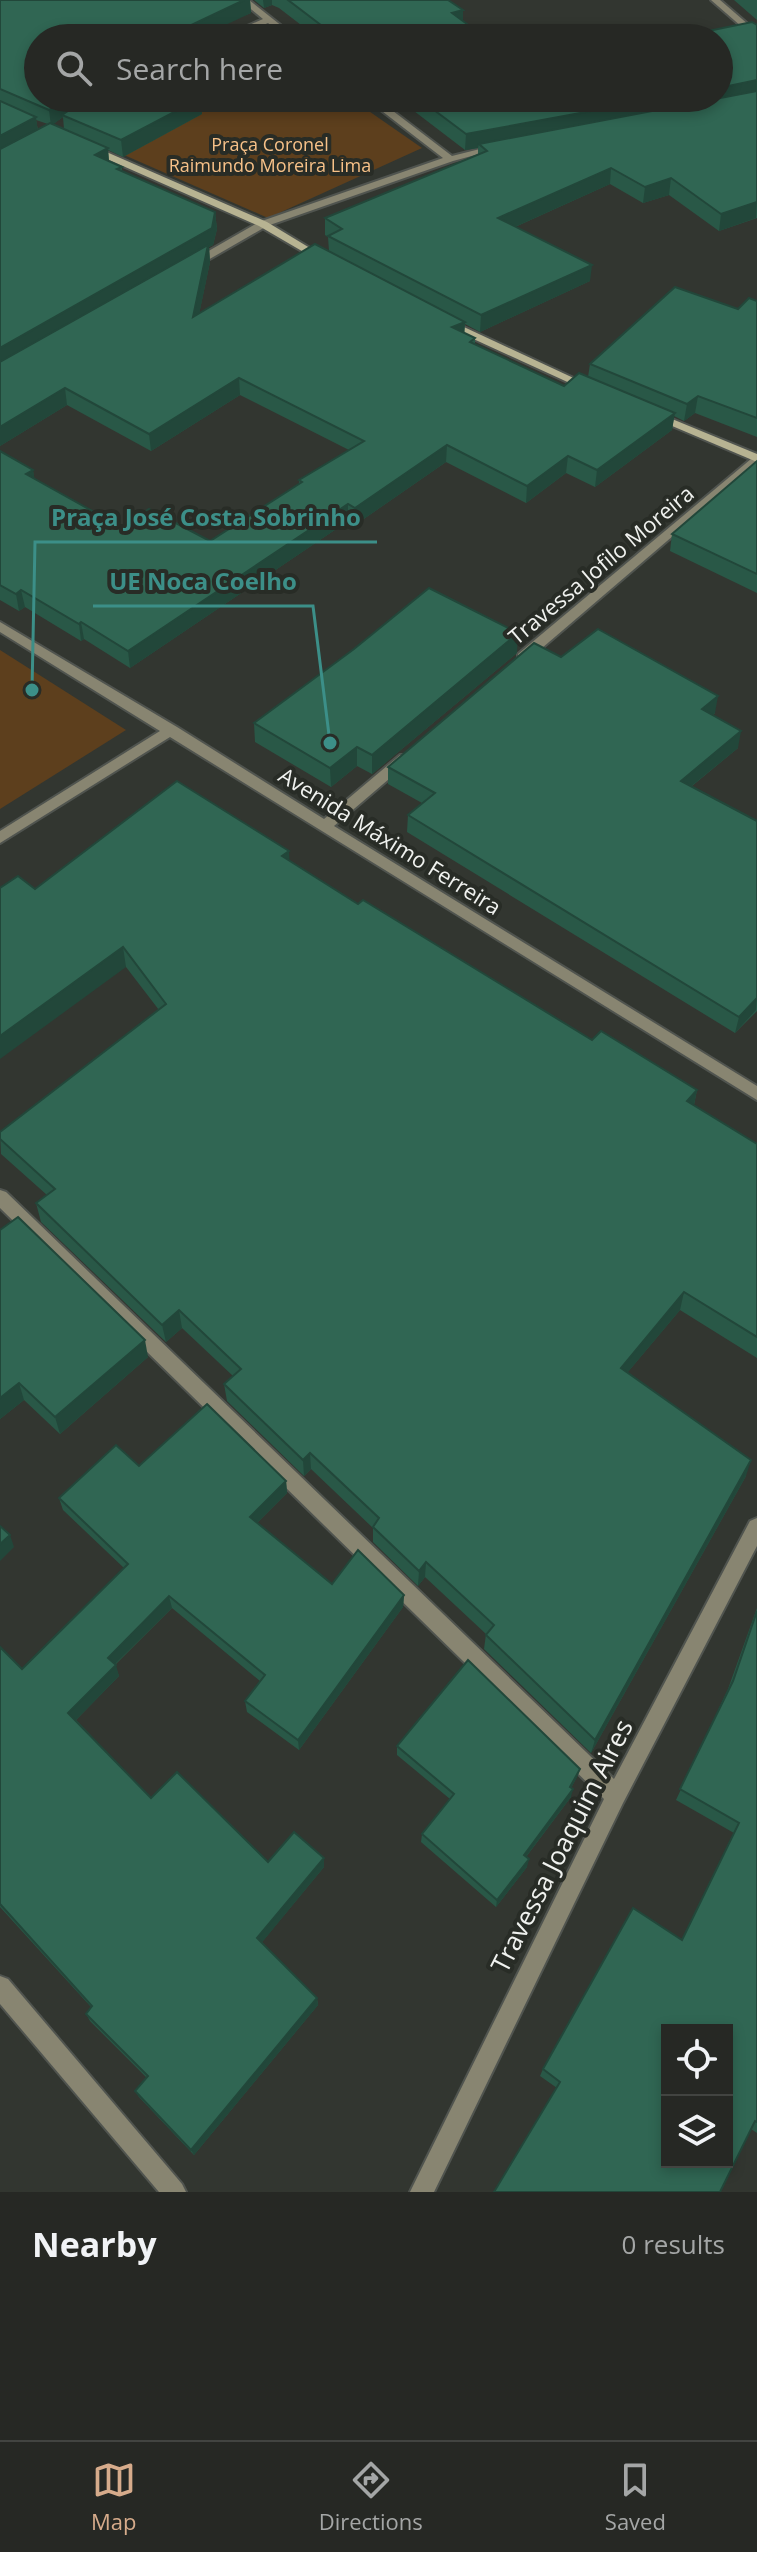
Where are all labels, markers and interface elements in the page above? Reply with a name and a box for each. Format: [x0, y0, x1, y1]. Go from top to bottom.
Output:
search box [24, 24, 733, 112]
icon: search [52, 46, 96, 90]
text: Search here [116, 48, 283, 89]
park label: Praça Coronel Raimundo Moreira Lima [169, 132, 371, 177]
street label: Travessa Jofilo Moreira [501, 478, 699, 651]
callout: Praça José Costa Sobrinho [35, 494, 377, 542]
text: Praça José Costa Sobrinho [51, 500, 361, 533]
callout: UE Noca Coelho [93, 558, 313, 606]
text: UE Noca Coelho [109, 564, 297, 597]
street label: Avenida Máximo Ferreira [274, 759, 507, 921]
street label: Travessa Joaquim Aires [482, 1713, 641, 1978]
map controls [661, 2024, 733, 2168]
button: locate [661, 2024, 733, 2096]
button: layers [661, 2096, 733, 2168]
text: Nearby [32, 2221, 157, 2267]
text: 0 results [622, 2226, 725, 2262]
tab: Map [91, 2458, 137, 2536]
tab: Directions [319, 2458, 423, 2536]
tab: Saved [605, 2458, 666, 2536]

